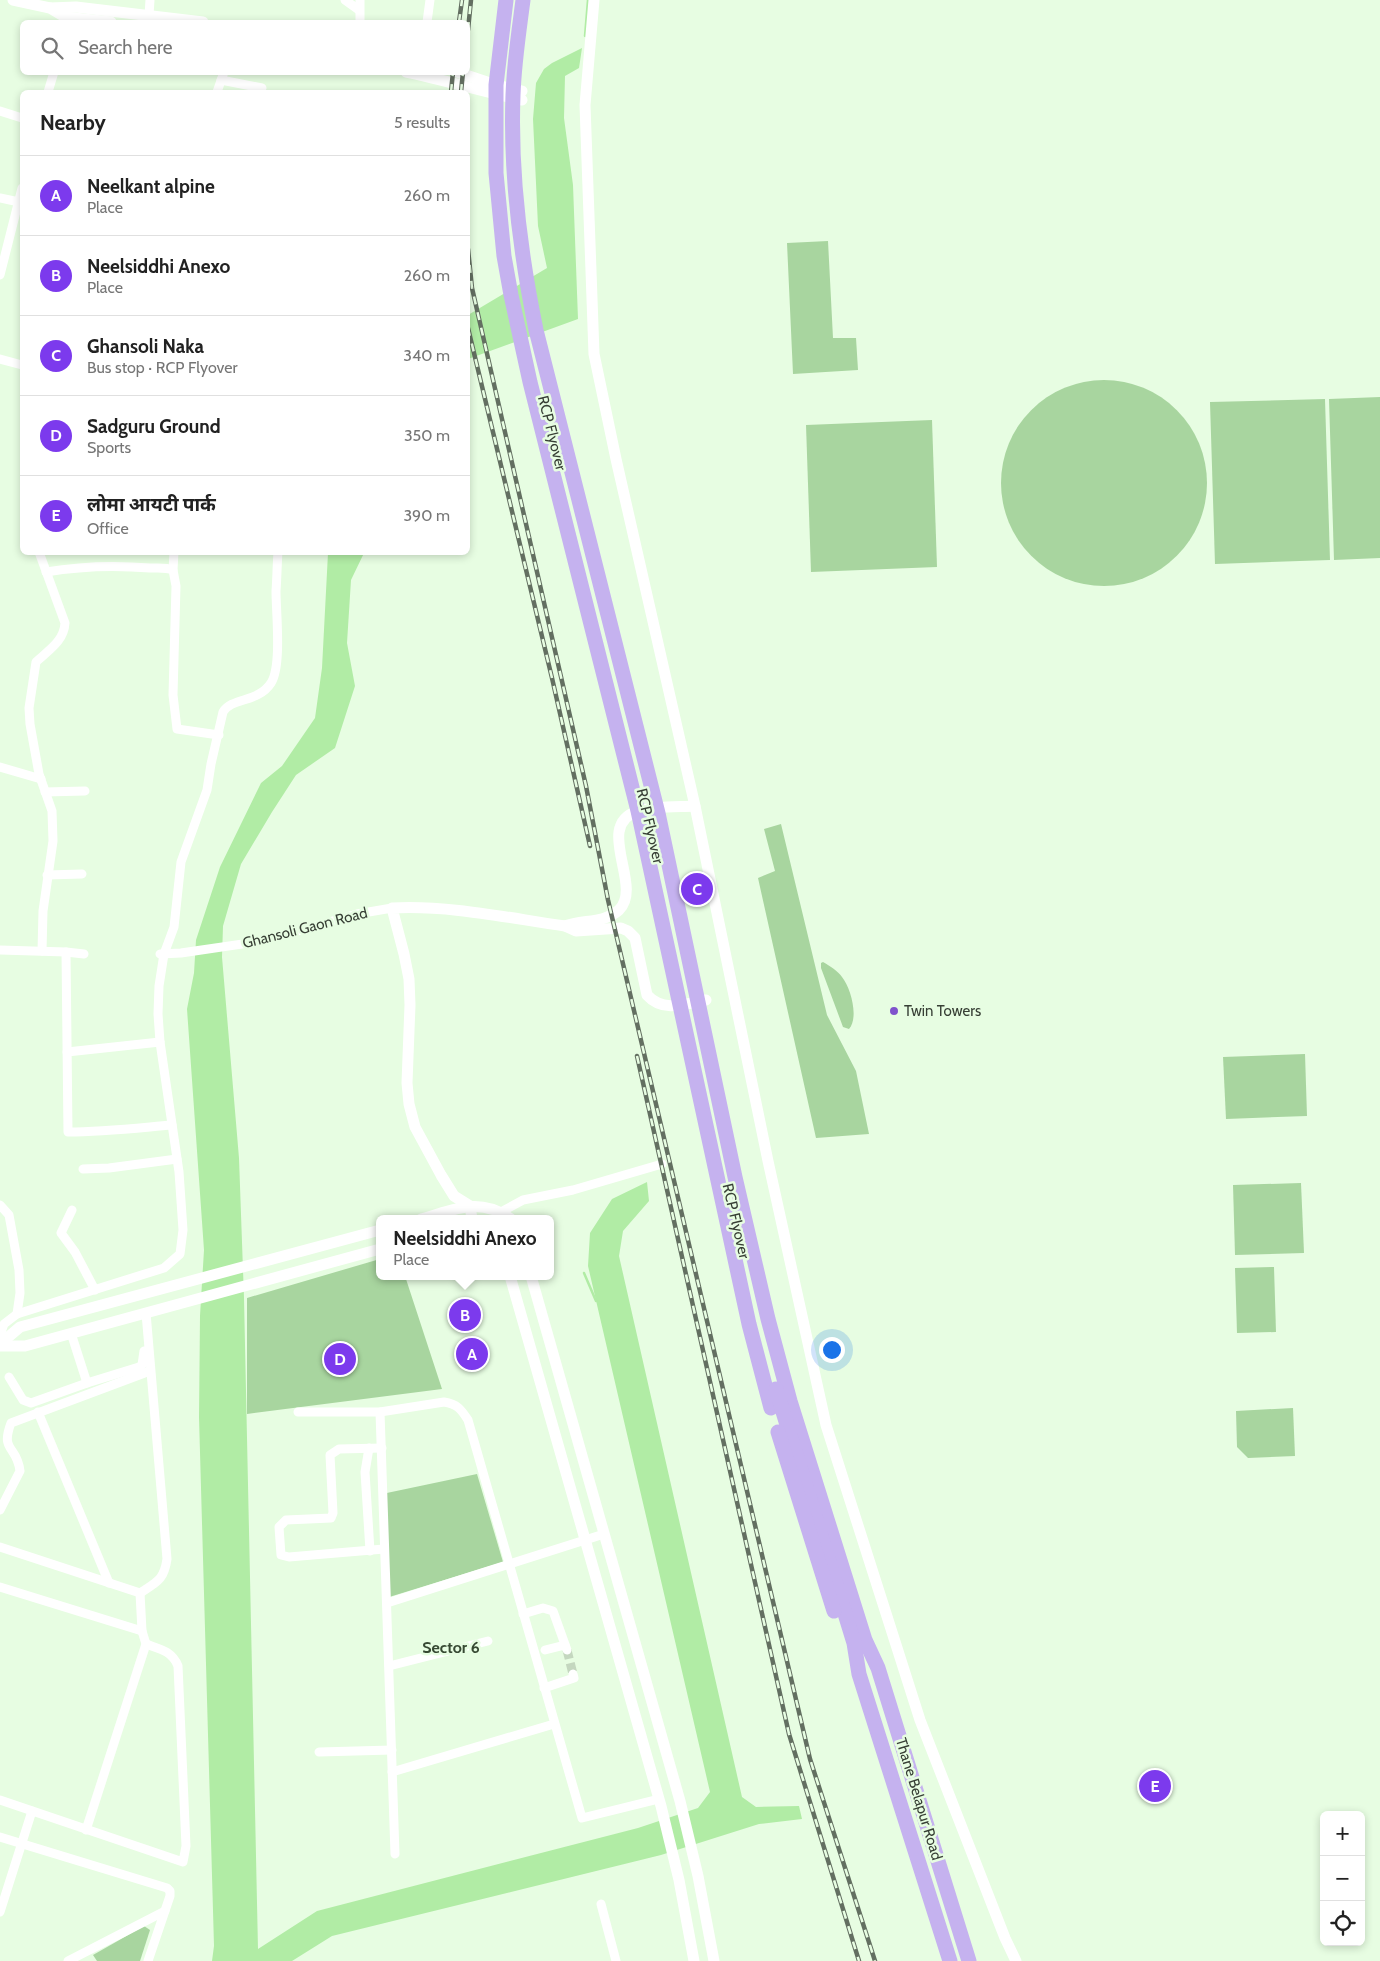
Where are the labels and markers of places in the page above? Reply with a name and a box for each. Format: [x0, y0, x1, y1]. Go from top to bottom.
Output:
pin: C [681, 870, 713, 908]
place label: Twin Towers [904, 1002, 981, 1020]
marker: Twin Towers [888, 1005, 900, 1017]
pin: B [449, 1296, 481, 1334]
pin: A [456, 1335, 488, 1373]
pin: D [324, 1340, 356, 1378]
pin: E [1139, 1767, 1171, 1805]

